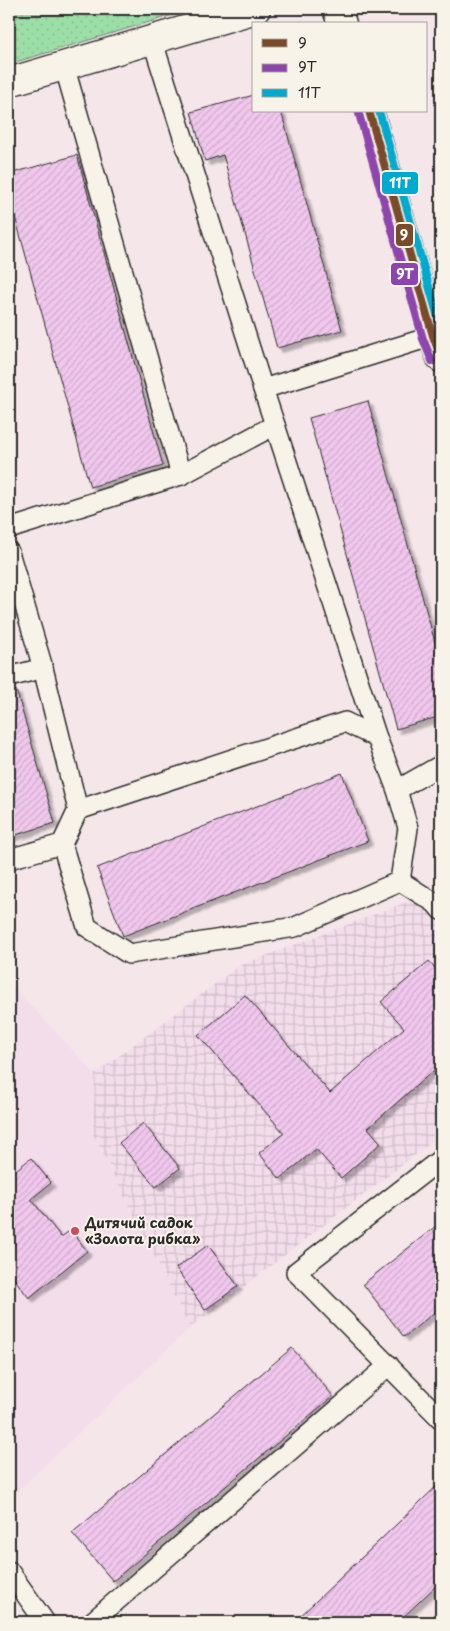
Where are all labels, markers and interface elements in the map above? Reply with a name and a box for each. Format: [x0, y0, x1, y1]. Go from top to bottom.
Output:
legend [252, 22, 428, 112]
text: 9 [298, 30, 307, 53]
text: 9Т [298, 54, 318, 77]
text: 11Т [298, 80, 322, 103]
line badge: 11Т [381, 171, 419, 195]
text: 11Т [389, 172, 412, 193]
line badge: 9 [395, 223, 414, 247]
text: 9 [400, 224, 408, 245]
line badge: 9Т [390, 262, 419, 286]
text: 9Т [396, 263, 414, 284]
place label: Дитячий садок «Золота рибка» [84, 1212, 201, 1249]
marker: Дитячий садок «Золота рибка» [69, 1225, 81, 1237]

